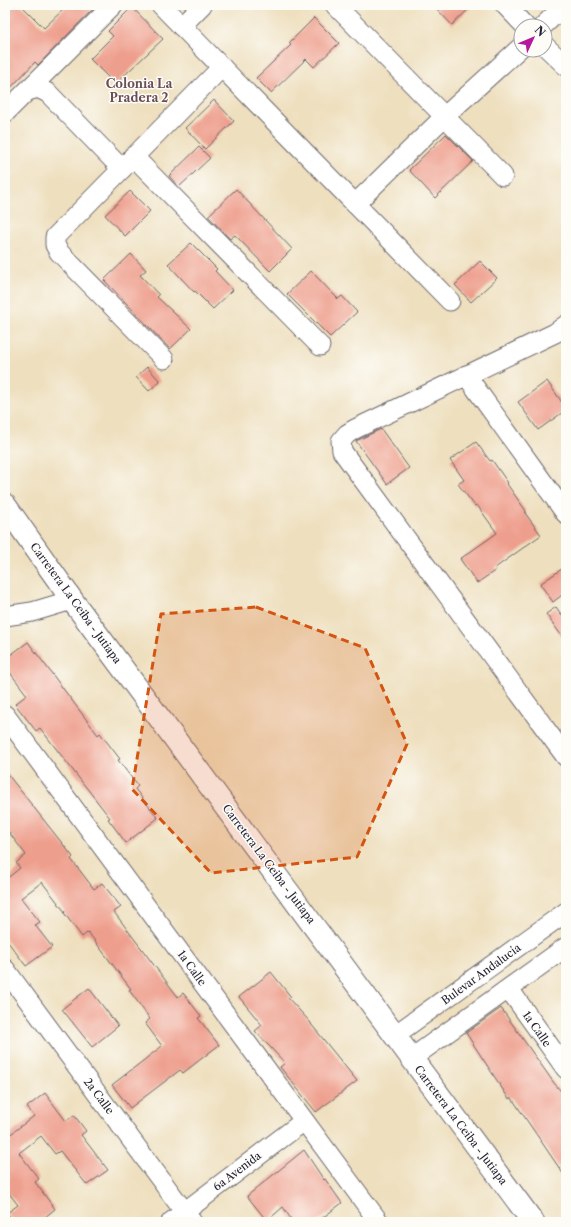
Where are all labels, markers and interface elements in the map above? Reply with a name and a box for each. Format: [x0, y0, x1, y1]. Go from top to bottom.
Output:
north arrow [513, 18, 553, 58]
text: N [532, 23, 549, 40]
district label: Colonia La Pradera 2 [106, 76, 173, 105]
street label: Carretera La Ceiba - Jutiapa [27, 540, 125, 666]
street label: Carretera La Ceiba - Jutiapa [219, 801, 319, 927]
street label: Bulevar Andalucía [439, 940, 524, 1007]
street label: 1a Calle [175, 948, 209, 988]
street label: 1a Calle [520, 1009, 554, 1049]
street label: Carretera La Ceiba - Jutiapa [411, 1062, 511, 1188]
street label: 2a Calle [81, 1075, 117, 1117]
street label: 6a Avenida [210, 1148, 264, 1194]

